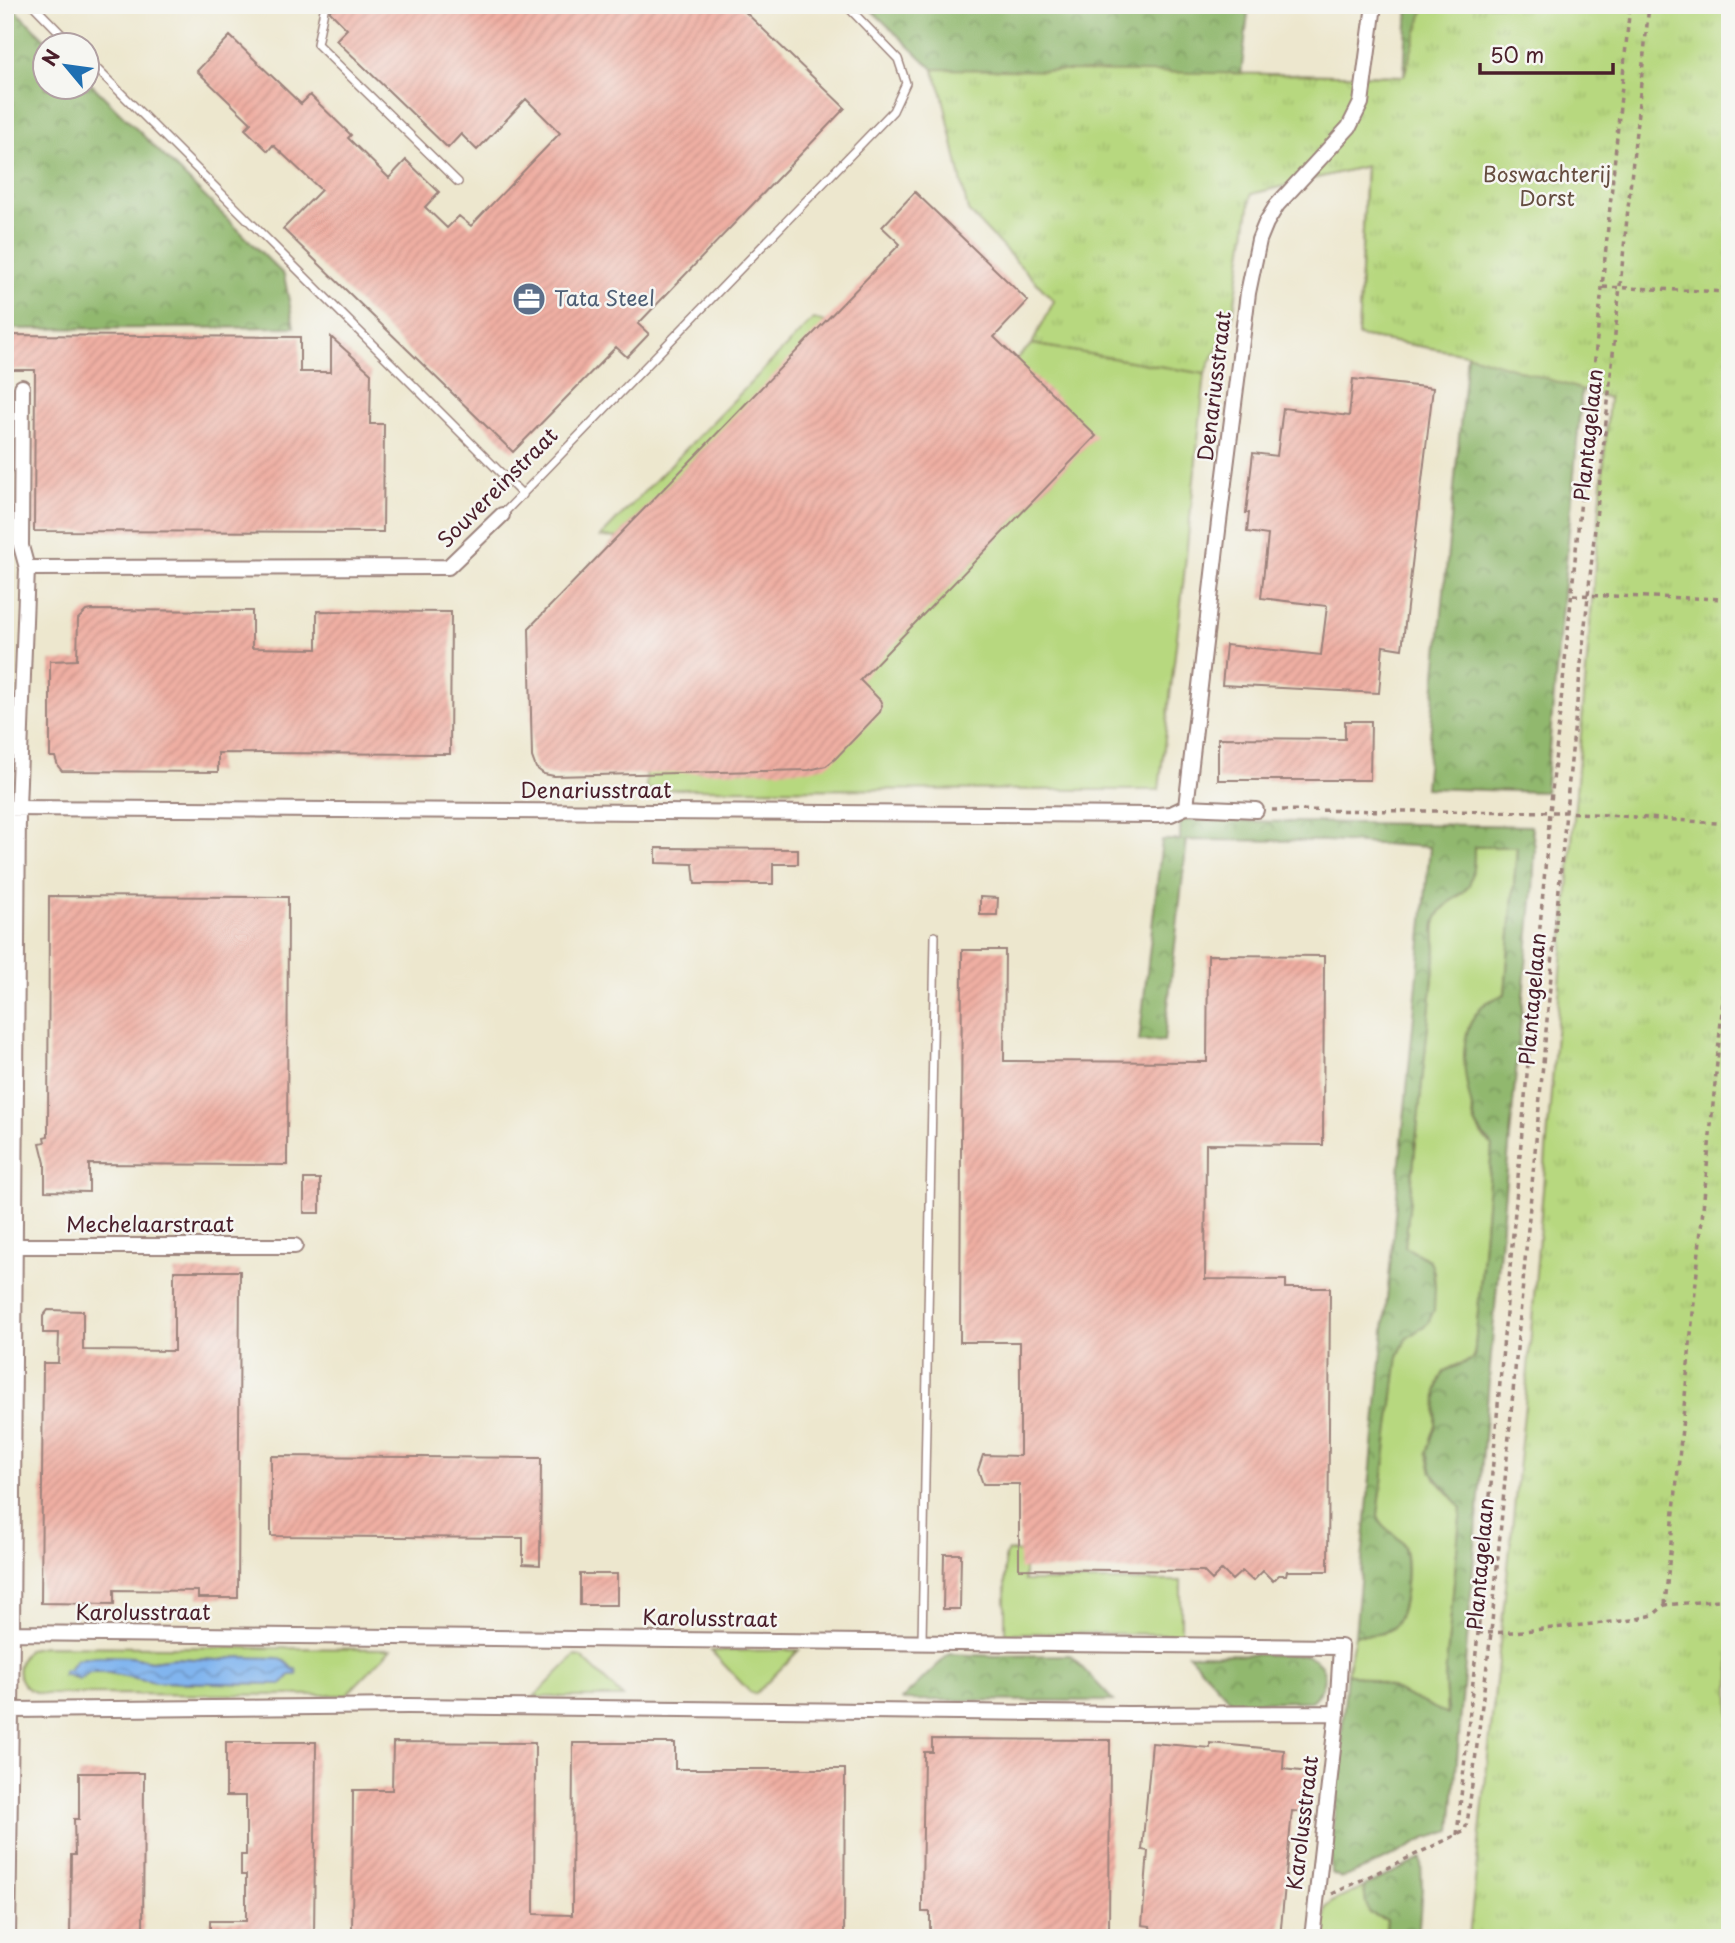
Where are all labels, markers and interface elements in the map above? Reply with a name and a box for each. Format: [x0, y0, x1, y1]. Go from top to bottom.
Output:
north arrow [32, 32, 102, 102]
scale bar [1480, 32, 1612, 76]
text: 50 m [1490, 38, 1544, 70]
text: N [34, 44, 66, 71]
park label: Boswachterij Dorst [1483, 157, 1611, 213]
office icon: Tata Steel [510, 280, 548, 318]
place label: Tata Steel [554, 281, 655, 313]
street label: Denariusstraat [1188, 309, 1238, 463]
street label: Plantagelaan [1564, 367, 1610, 502]
street label: Souvereinstraat [429, 419, 564, 554]
street label: Denariusstraat [520, 773, 672, 805]
street label: Plantagelaan [1509, 931, 1553, 1066]
street label: Mechelaarstraat [66, 1207, 234, 1239]
street label: Plantagelaan [1457, 1496, 1501, 1631]
street label: Karolusstraat [75, 1595, 211, 1627]
street label: Karolusstraat [642, 1600, 778, 1634]
street label: Karolusstraat [1277, 1754, 1325, 1892]

